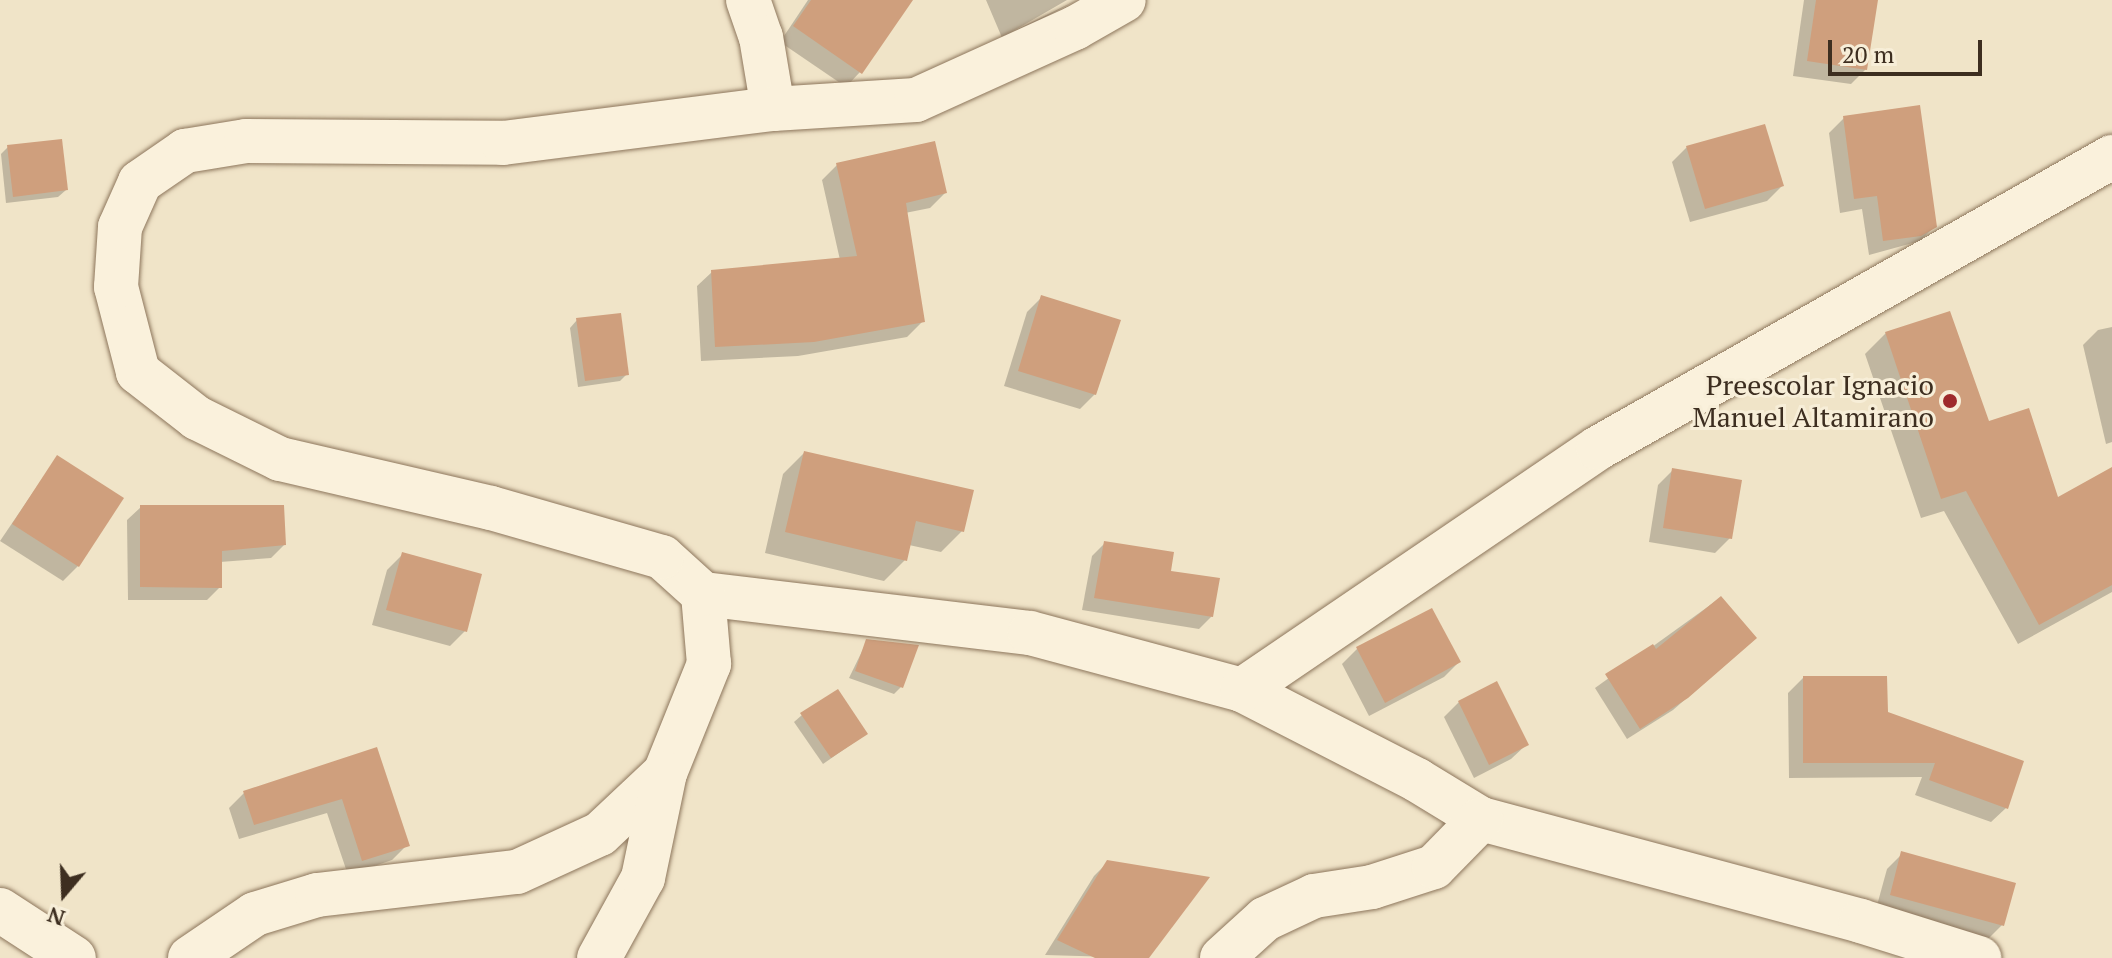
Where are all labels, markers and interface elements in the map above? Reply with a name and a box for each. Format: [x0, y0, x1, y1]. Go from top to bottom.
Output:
scale bar [1832, 24, 1986, 74]
text: 20 m [1842, 38, 1894, 70]
place label: Preescolar Ignacio Manuel Altamirano [1692, 368, 1934, 434]
marker: Preescolar Ignacio Manuel Altamirano [1941, 392, 1959, 410]
north arrow [24, 854, 104, 934]
text: N [43, 901, 69, 934]

